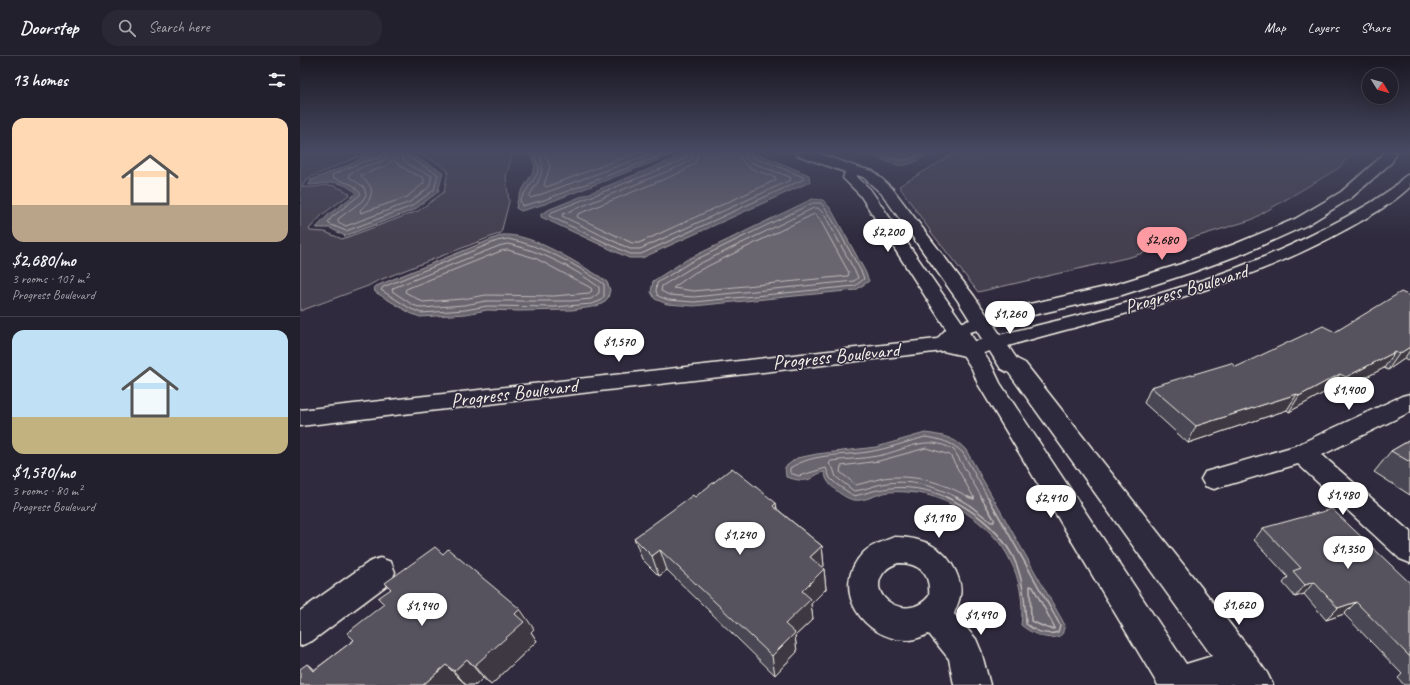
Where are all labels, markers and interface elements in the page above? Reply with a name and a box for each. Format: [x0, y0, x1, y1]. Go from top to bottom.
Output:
search box [102, 10, 382, 46]
text: Doorstep [20, 16, 78, 40]
icon: search [116, 17, 138, 39]
text: Search here [148, 18, 210, 37]
text: Map [1264, 19, 1286, 36]
text: Layers [1308, 19, 1339, 36]
text: Share [1361, 19, 1390, 36]
north arrow [1362, 68, 1398, 104]
map controls [1362, 68, 1398, 104]
icon: filters [266, 69, 288, 91]
text: 13 homes [12, 70, 68, 91]
icon: home [114, 144, 186, 216]
pin: $2,200 [855, 219, 921, 253]
text: $2,200 [872, 224, 904, 240]
pin: $2,680 [1129, 227, 1195, 261]
text: $2,680 [1146, 232, 1178, 248]
text: $2,680/mo [12, 250, 76, 271]
street label: Progress Boulevard [1121, 258, 1254, 320]
text: 3 rooms · 107 m² [12, 271, 88, 287]
text: Progress Boulevard [12, 287, 95, 303]
pin: $1,260 [977, 301, 1043, 335]
text: $1,260 [994, 306, 1026, 322]
pin: $1,570 [586, 329, 652, 363]
text: $1,570 [603, 334, 635, 350]
street label: Progress Boulevard [771, 337, 904, 375]
icon: home [114, 356, 186, 428]
street label: Progress Boulevard [449, 372, 582, 413]
pin: $1,400 [1316, 377, 1382, 411]
text: $1,400 [1333, 382, 1365, 398]
text: $1,570/mo [12, 462, 75, 483]
pin: $1,480 [1310, 482, 1376, 516]
text: 3 rooms · 80 m² [12, 483, 82, 499]
pin: $2,410 [1018, 485, 1084, 519]
text: $1,480 [1327, 487, 1359, 503]
text: $2,410 [1035, 490, 1067, 506]
text: Progress Boulevard [12, 499, 95, 515]
pin: $1,190 [906, 505, 972, 539]
text: $1,190 [923, 510, 955, 526]
pin: $1,240 [707, 522, 773, 556]
text: $1,240 [724, 527, 756, 543]
pin: $1,350 [1315, 536, 1381, 570]
text: $1,350 [1332, 541, 1364, 557]
pin: $1,620 [1206, 592, 1272, 626]
pin: $1,940 [389, 593, 455, 627]
text: $1,620 [1223, 597, 1255, 613]
text: $1,940 [406, 598, 438, 614]
pin: $1,490 [948, 602, 1014, 636]
text: $1,490 [965, 607, 997, 623]

